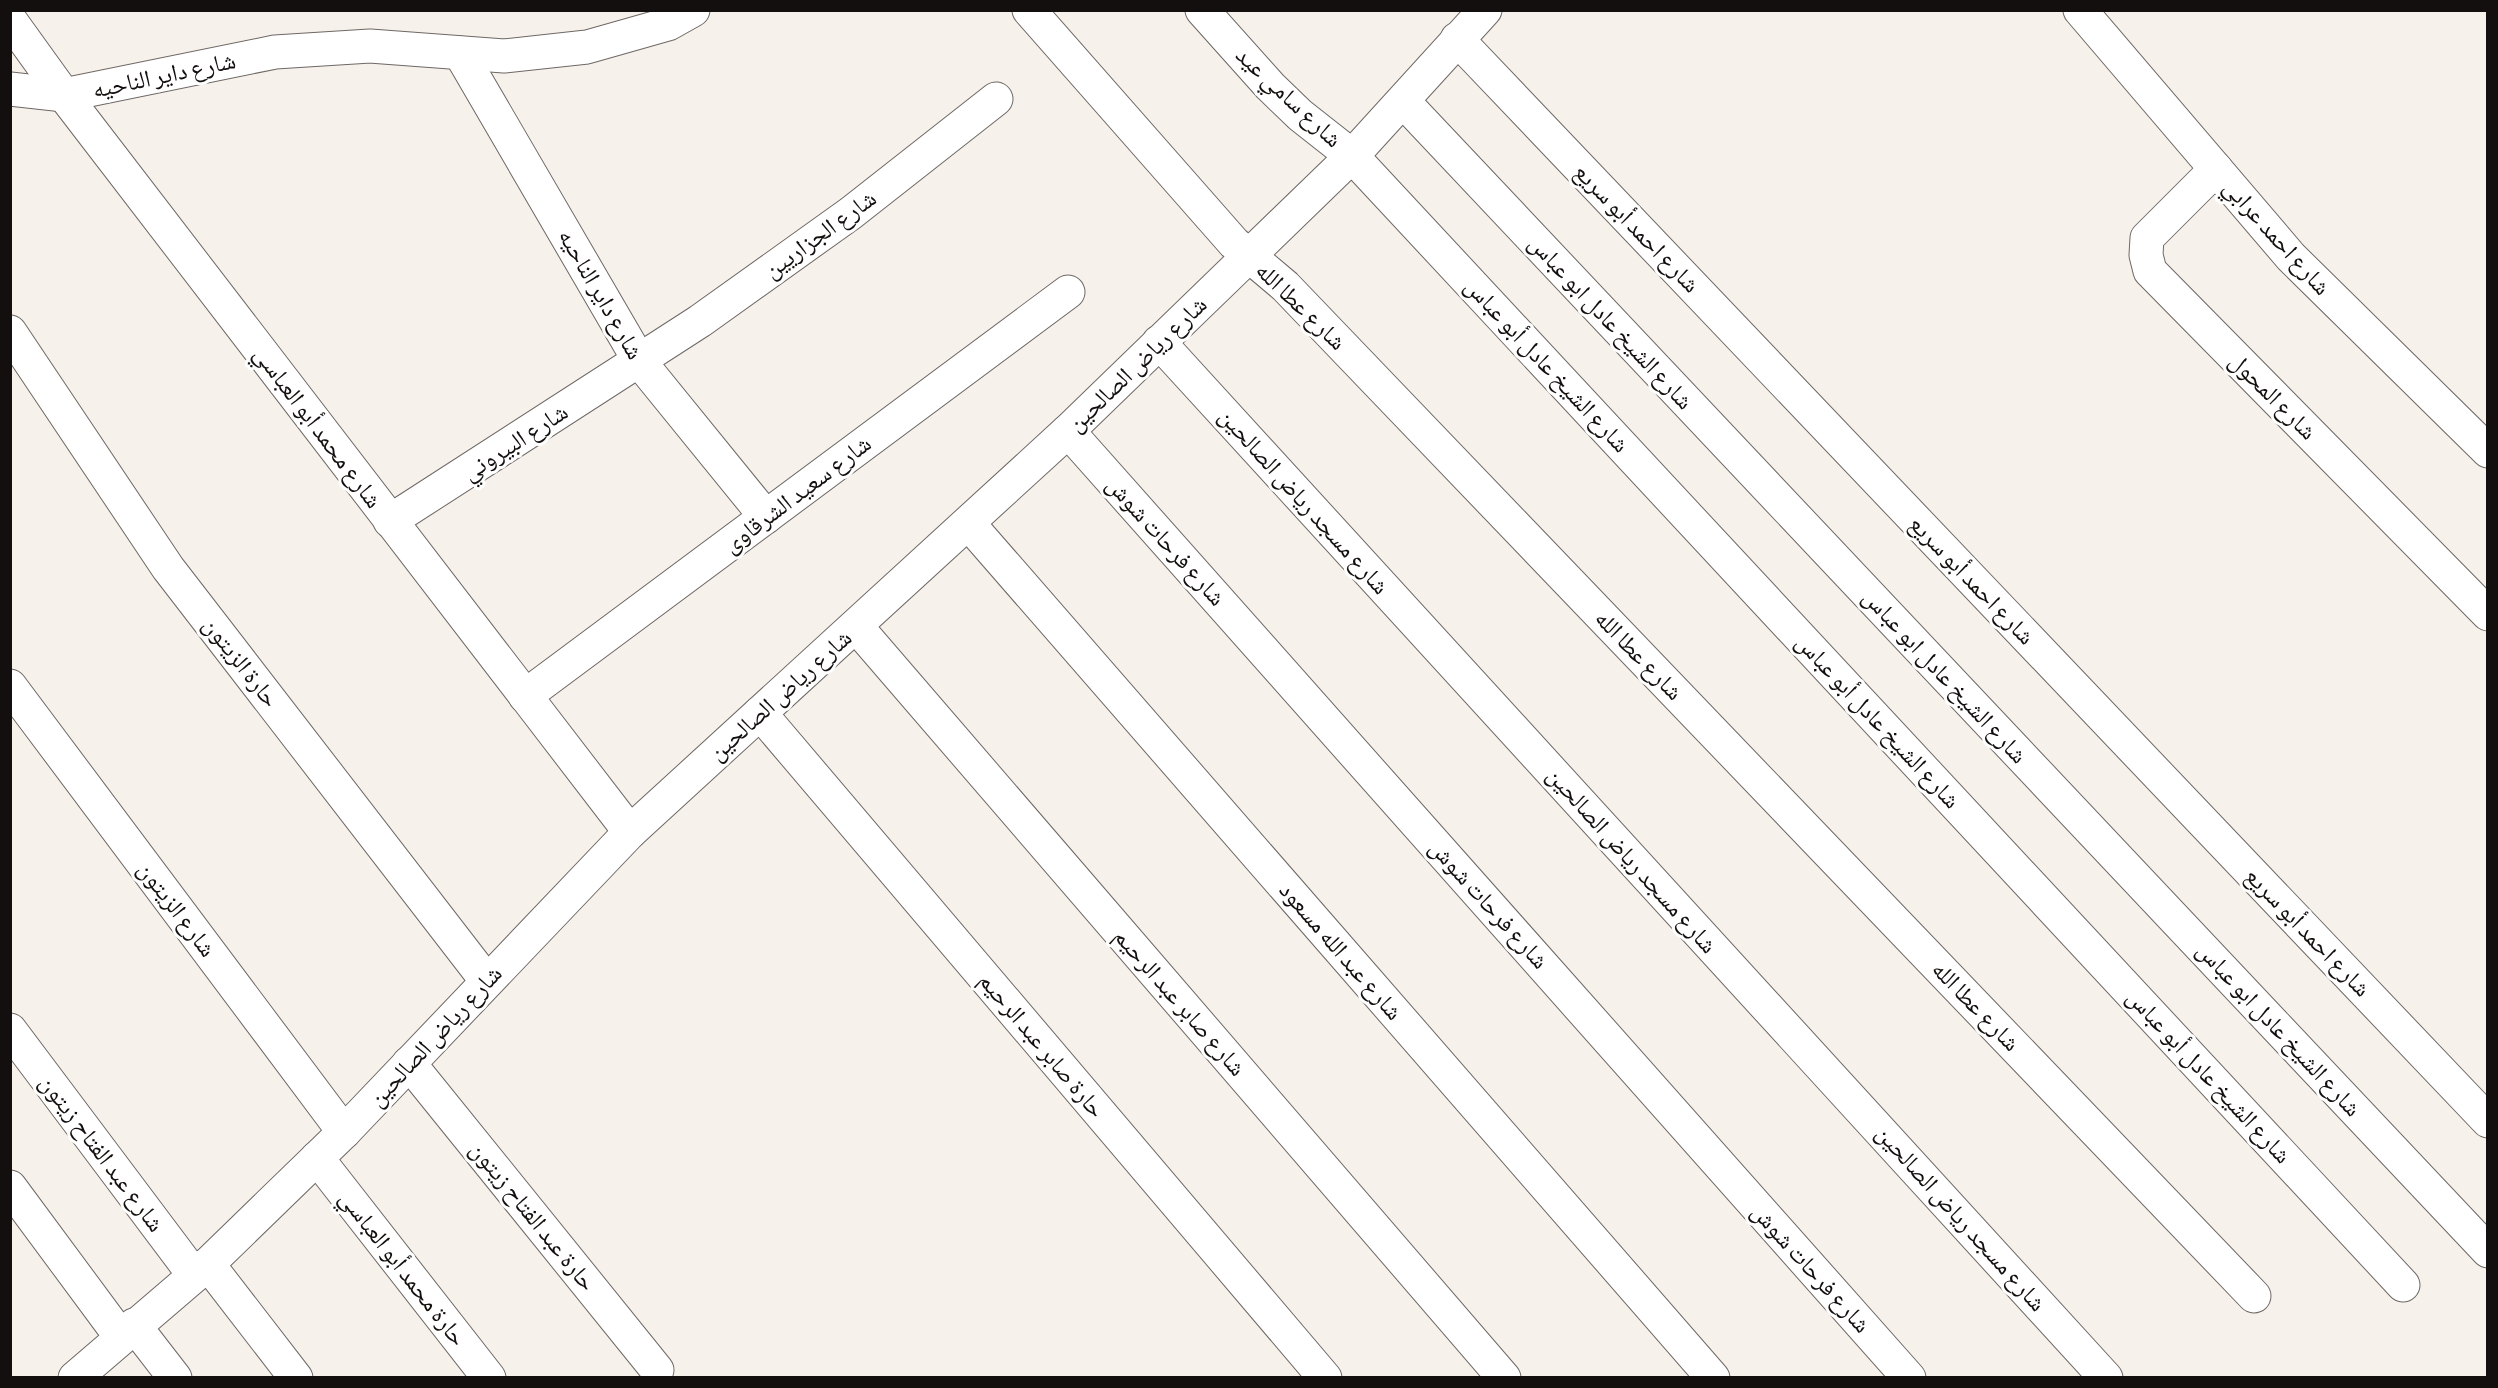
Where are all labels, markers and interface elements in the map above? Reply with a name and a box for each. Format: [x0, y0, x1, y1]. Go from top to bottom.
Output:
street label: شارع سامي عيد [1227, 43, 1346, 157]
street label: شارع داير الناحيه [90, 49, 238, 105]
street label: شارع احمد أبو سريع [1568, 158, 1705, 299]
street label: شارع احمد عرابي [2214, 175, 2334, 304]
street label: شارع الجزاريين [760, 186, 882, 285]
street label: شارع داير الناحيه [552, 225, 647, 365]
street label: شارع الشيخ عادل ابو عباس [1522, 231, 1697, 416]
street label: شارع عطا الله [1249, 258, 1350, 357]
street label: شارع الشيخ عادل أبو عباس [1458, 272, 1635, 459]
street label: شارع رياض الصالحين [1064, 293, 1213, 438]
street label: شارع محمد أبو العباسي [244, 341, 388, 517]
street label: شارع المحول [2223, 349, 2320, 446]
street label: شارع البيروني [459, 400, 576, 491]
street label: شارع مسجد رياض الصالحين [1212, 404, 1393, 601]
street label: شارع سعيد الشرقاوى [719, 432, 877, 560]
street label: شارع فرحات شوش [1100, 473, 1229, 612]
street label: شارع احمد أبو سريع [1903, 510, 2040, 651]
street label: شارع الشيخ عادل ابو عباس [1856, 585, 2031, 770]
street label: شارع عطا الله [1588, 606, 1687, 707]
street label: حارة الزيتون [197, 613, 283, 713]
street label: شارع رياض الصالحين [705, 626, 858, 767]
street label: شارع الشيخ عادل أبو عباس [1789, 628, 1966, 815]
street label: شارع مسجد رياض الصالحين [1540, 763, 1721, 960]
street label: شارع فرحات شوش [1423, 836, 1552, 975]
street label: شارع الزيتون [131, 858, 220, 963]
street label: شارع احمد أبو سريع [2239, 862, 2376, 1003]
street label: شارع عبد الله مسعود [1273, 878, 1406, 1026]
street label: شارع صابر عبد الرحيم [1107, 924, 1249, 1083]
street label: شارع الشيخ عادل ابو عباس [2190, 938, 2365, 1123]
street label: شارع عطا الله [1925, 957, 2024, 1058]
street label: شارع رياض الصالحين [365, 962, 508, 1113]
street label: حارة صابر عبد الرحيم [972, 969, 1109, 1125]
street label: شارع الشيخ عادل أبو عباس [2120, 983, 2297, 1170]
street label: شارع عبد الفتاح زيتون [33, 1071, 168, 1238]
street label: شارع مسجد رياض الصالحين [1869, 1121, 2050, 1318]
street label: حارة عبد الفتاح زيتون [463, 1137, 600, 1297]
street label: حارة محمد أبو العباسي [329, 1185, 472, 1355]
street label: شارع فرحات شوش [1745, 1200, 1874, 1339]

